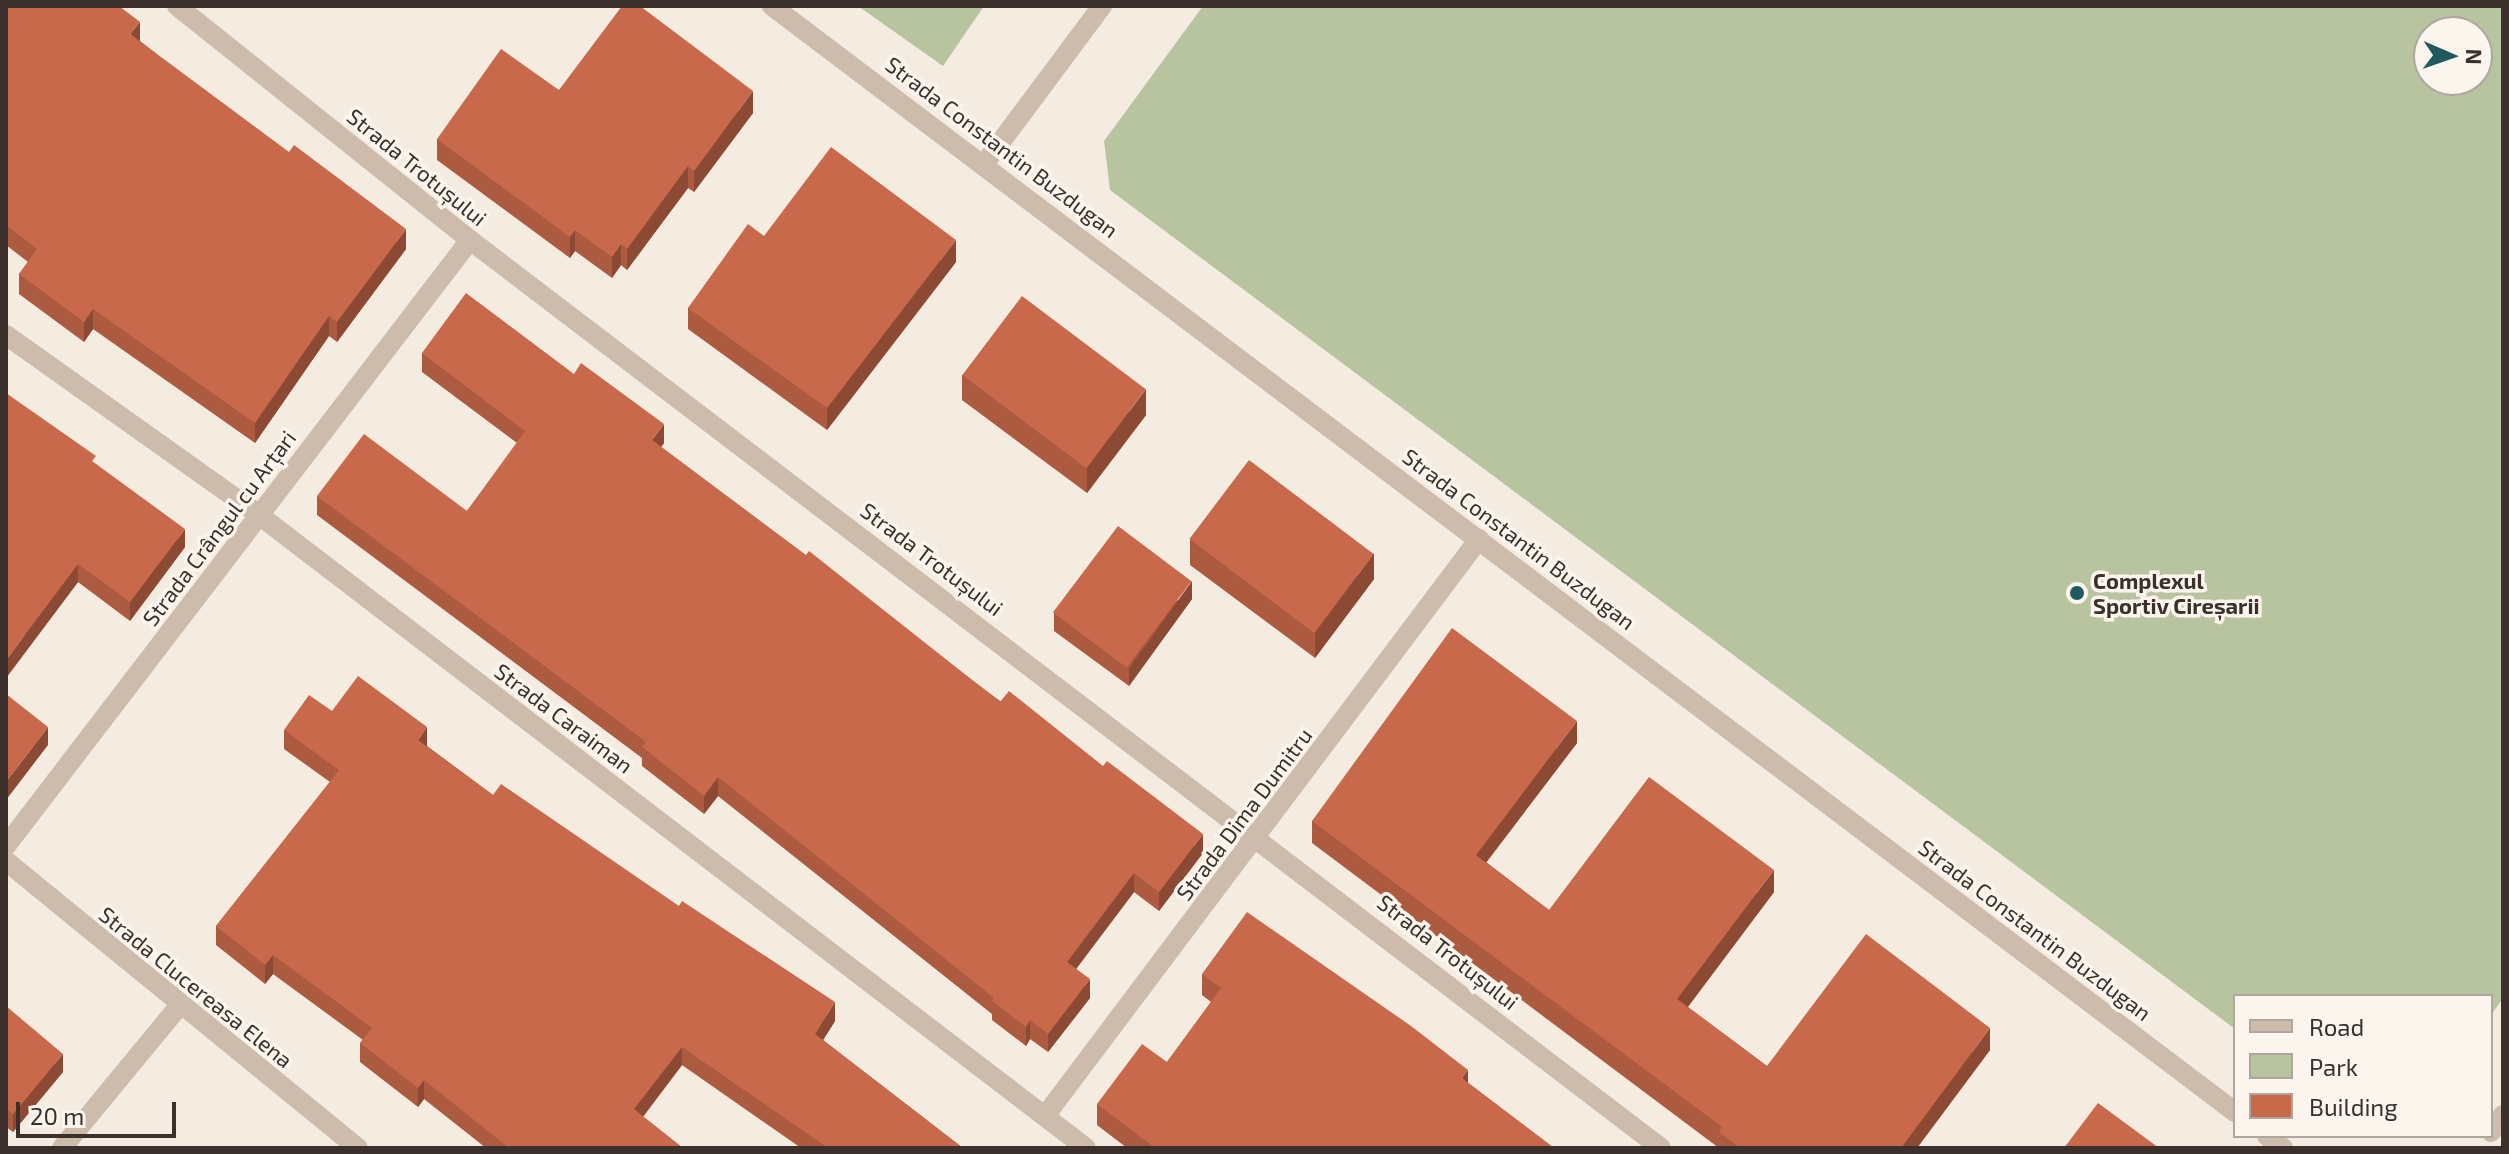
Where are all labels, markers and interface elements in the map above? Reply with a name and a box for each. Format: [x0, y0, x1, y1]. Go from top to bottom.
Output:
north arrow [2413, 16, 2493, 96]
text: N [2462, 48, 2488, 65]
street label: Strada Constantin Buzdugan [880, 51, 1124, 243]
street label: Strada Trotușului [342, 103, 492, 231]
street label: Strada Crângul cu Arțari [137, 425, 301, 631]
street label: Strada Constantin Buzdugan [1397, 443, 1641, 635]
street label: Strada Trotușului [855, 497, 1009, 621]
place label: Complexul Sportiv Cireșarii [2093, 567, 2260, 618]
marker: Complexul Sportiv Cireșarii [2068, 584, 2086, 602]
street label: Strada Caraiman [490, 657, 638, 779]
street label: Strada Dima Dumitru [1171, 723, 1317, 905]
street label: Strada Constantin Buzdugan [1913, 834, 2157, 1026]
street label: Strada Trotușului [1372, 889, 1524, 1015]
street label: Strada Clucereasa Elena [94, 901, 298, 1073]
legend [2233, 994, 2493, 1138]
text: Road [2309, 1012, 2364, 1041]
text: Park [2309, 1052, 2358, 1081]
scale bar [20, 1086, 180, 1136]
text: Building [2309, 1092, 2398, 1121]
text: 20 m [30, 1101, 84, 1130]

